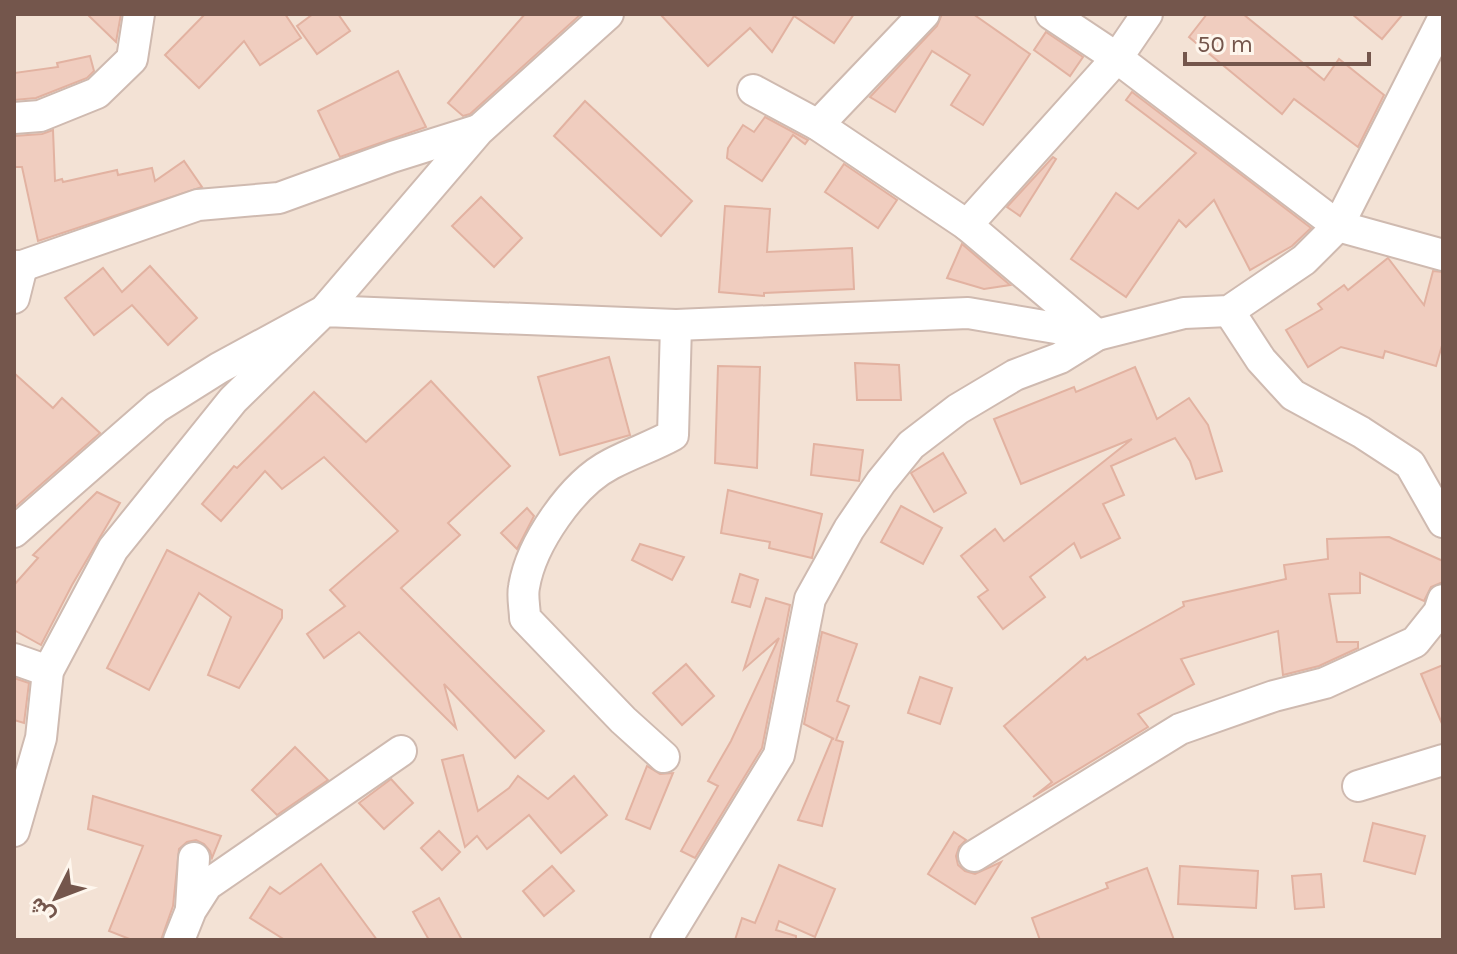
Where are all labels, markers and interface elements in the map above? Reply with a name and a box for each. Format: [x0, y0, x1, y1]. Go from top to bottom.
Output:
scale bar [1185, 16, 1369, 66]
text: 50 m [1197, 30, 1253, 58]
north arrow [16, 858, 96, 938]
text: ش [23, 892, 60, 929]

